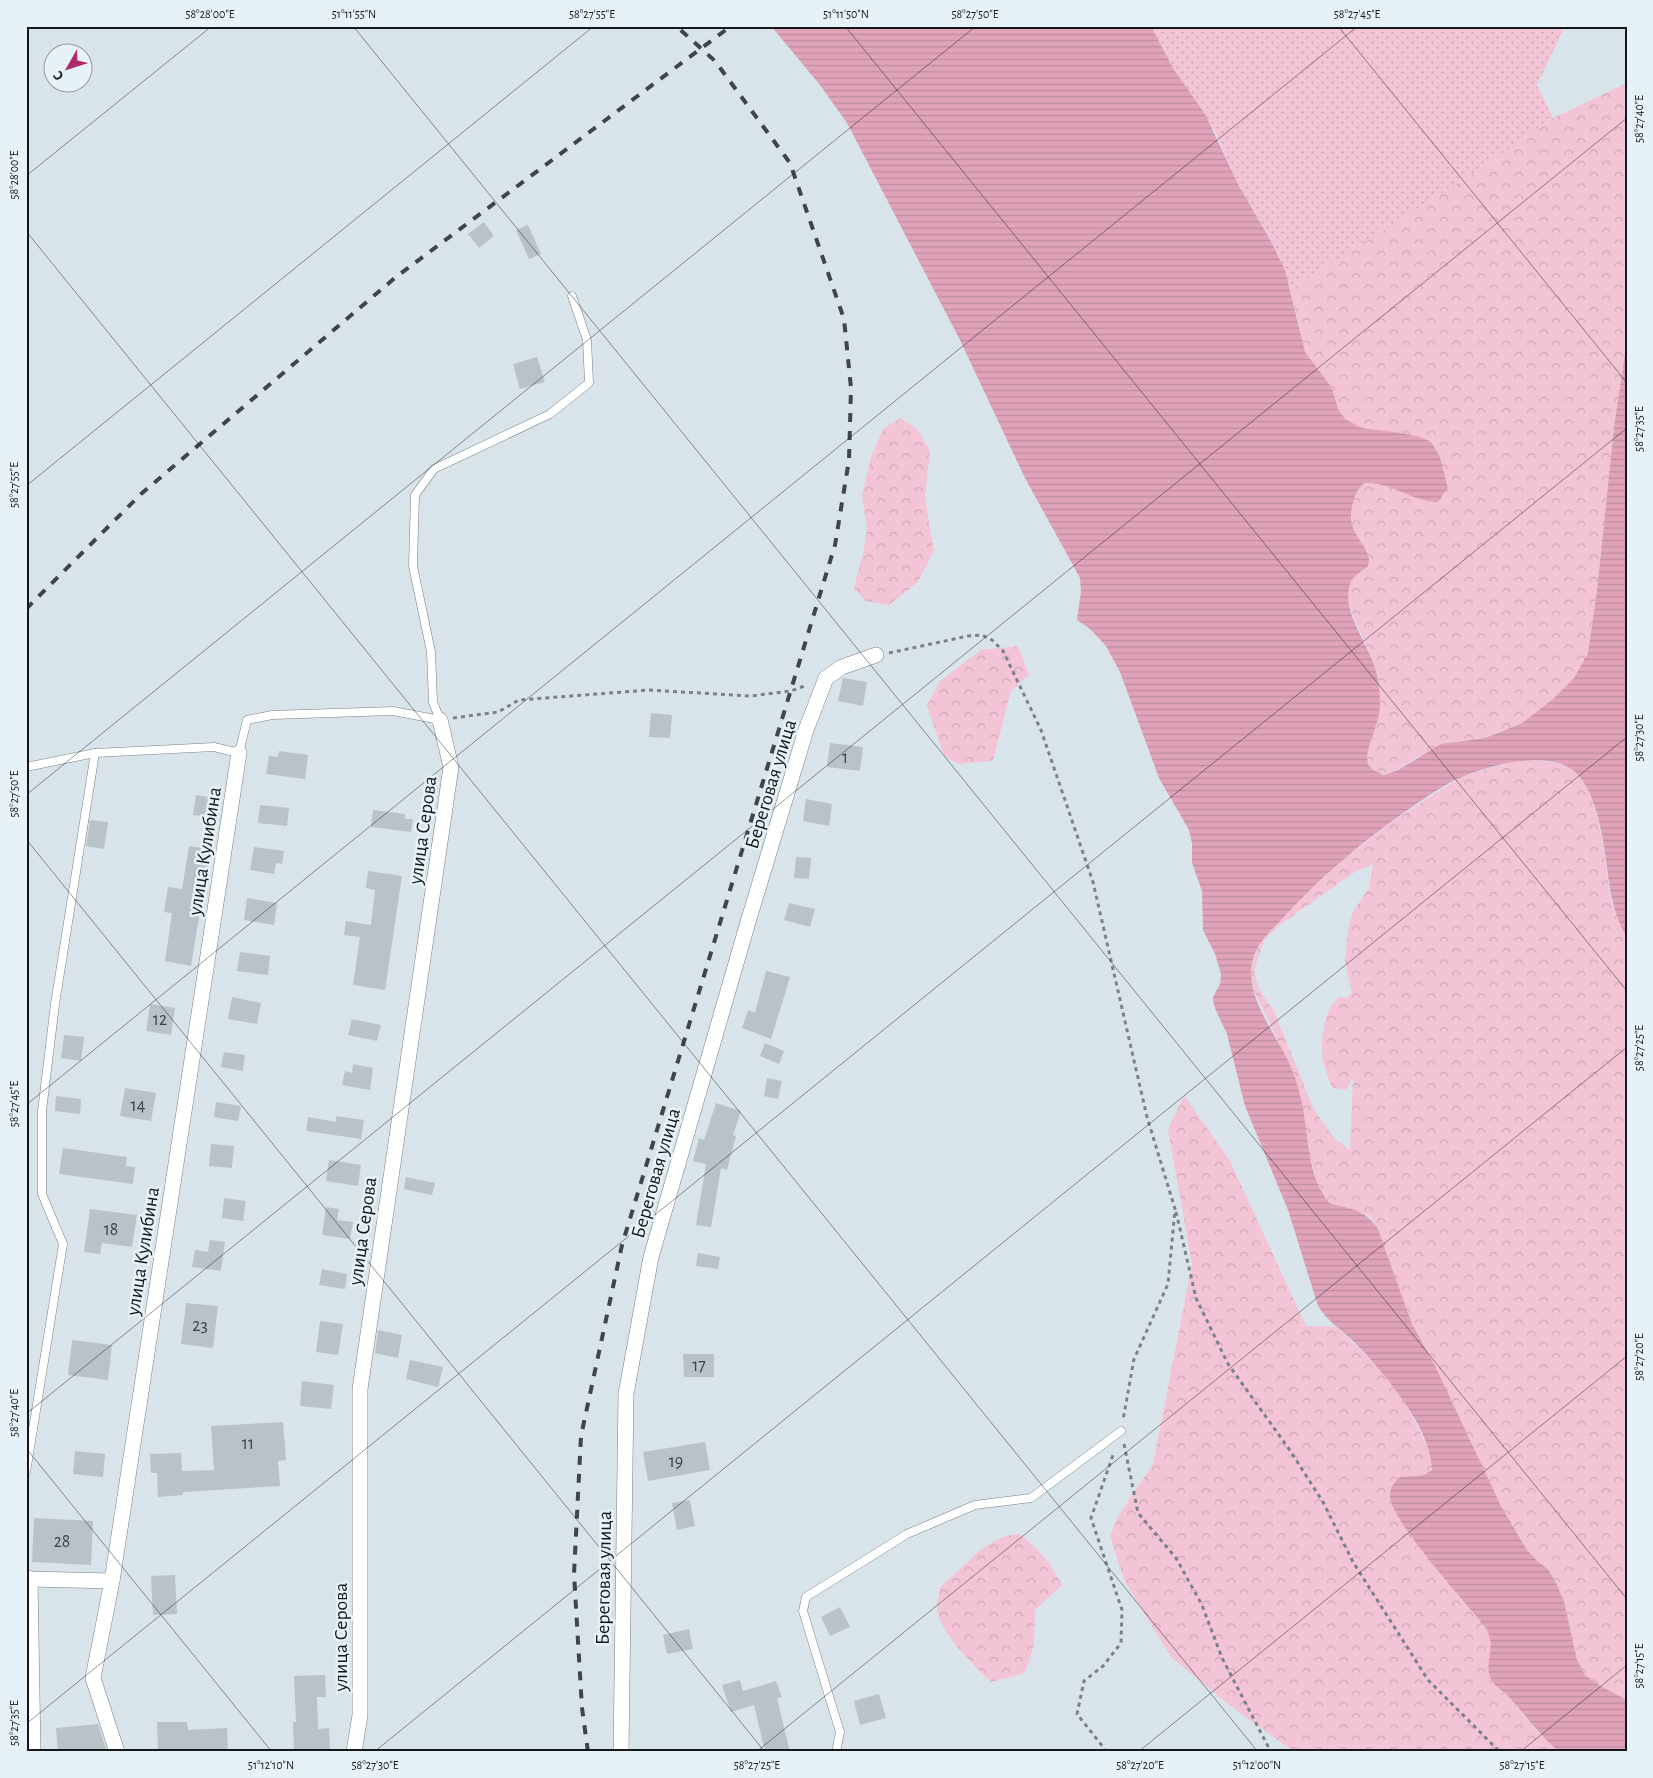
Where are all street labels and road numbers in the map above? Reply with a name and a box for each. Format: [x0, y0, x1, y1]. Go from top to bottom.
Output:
street label: Береговая улица [742, 717, 800, 851]
street label: улица Серова [405, 775, 440, 886]
street label: улица Кулибина [185, 786, 225, 918]
street label: Береговая улица [628, 1106, 684, 1241]
street label: улица Серова [345, 1176, 380, 1287]
street label: улица Кулибина [123, 1186, 163, 1318]
street label: Береговая улица [593, 1511, 615, 1645]
street label: улица Серова [331, 1583, 351, 1693]

